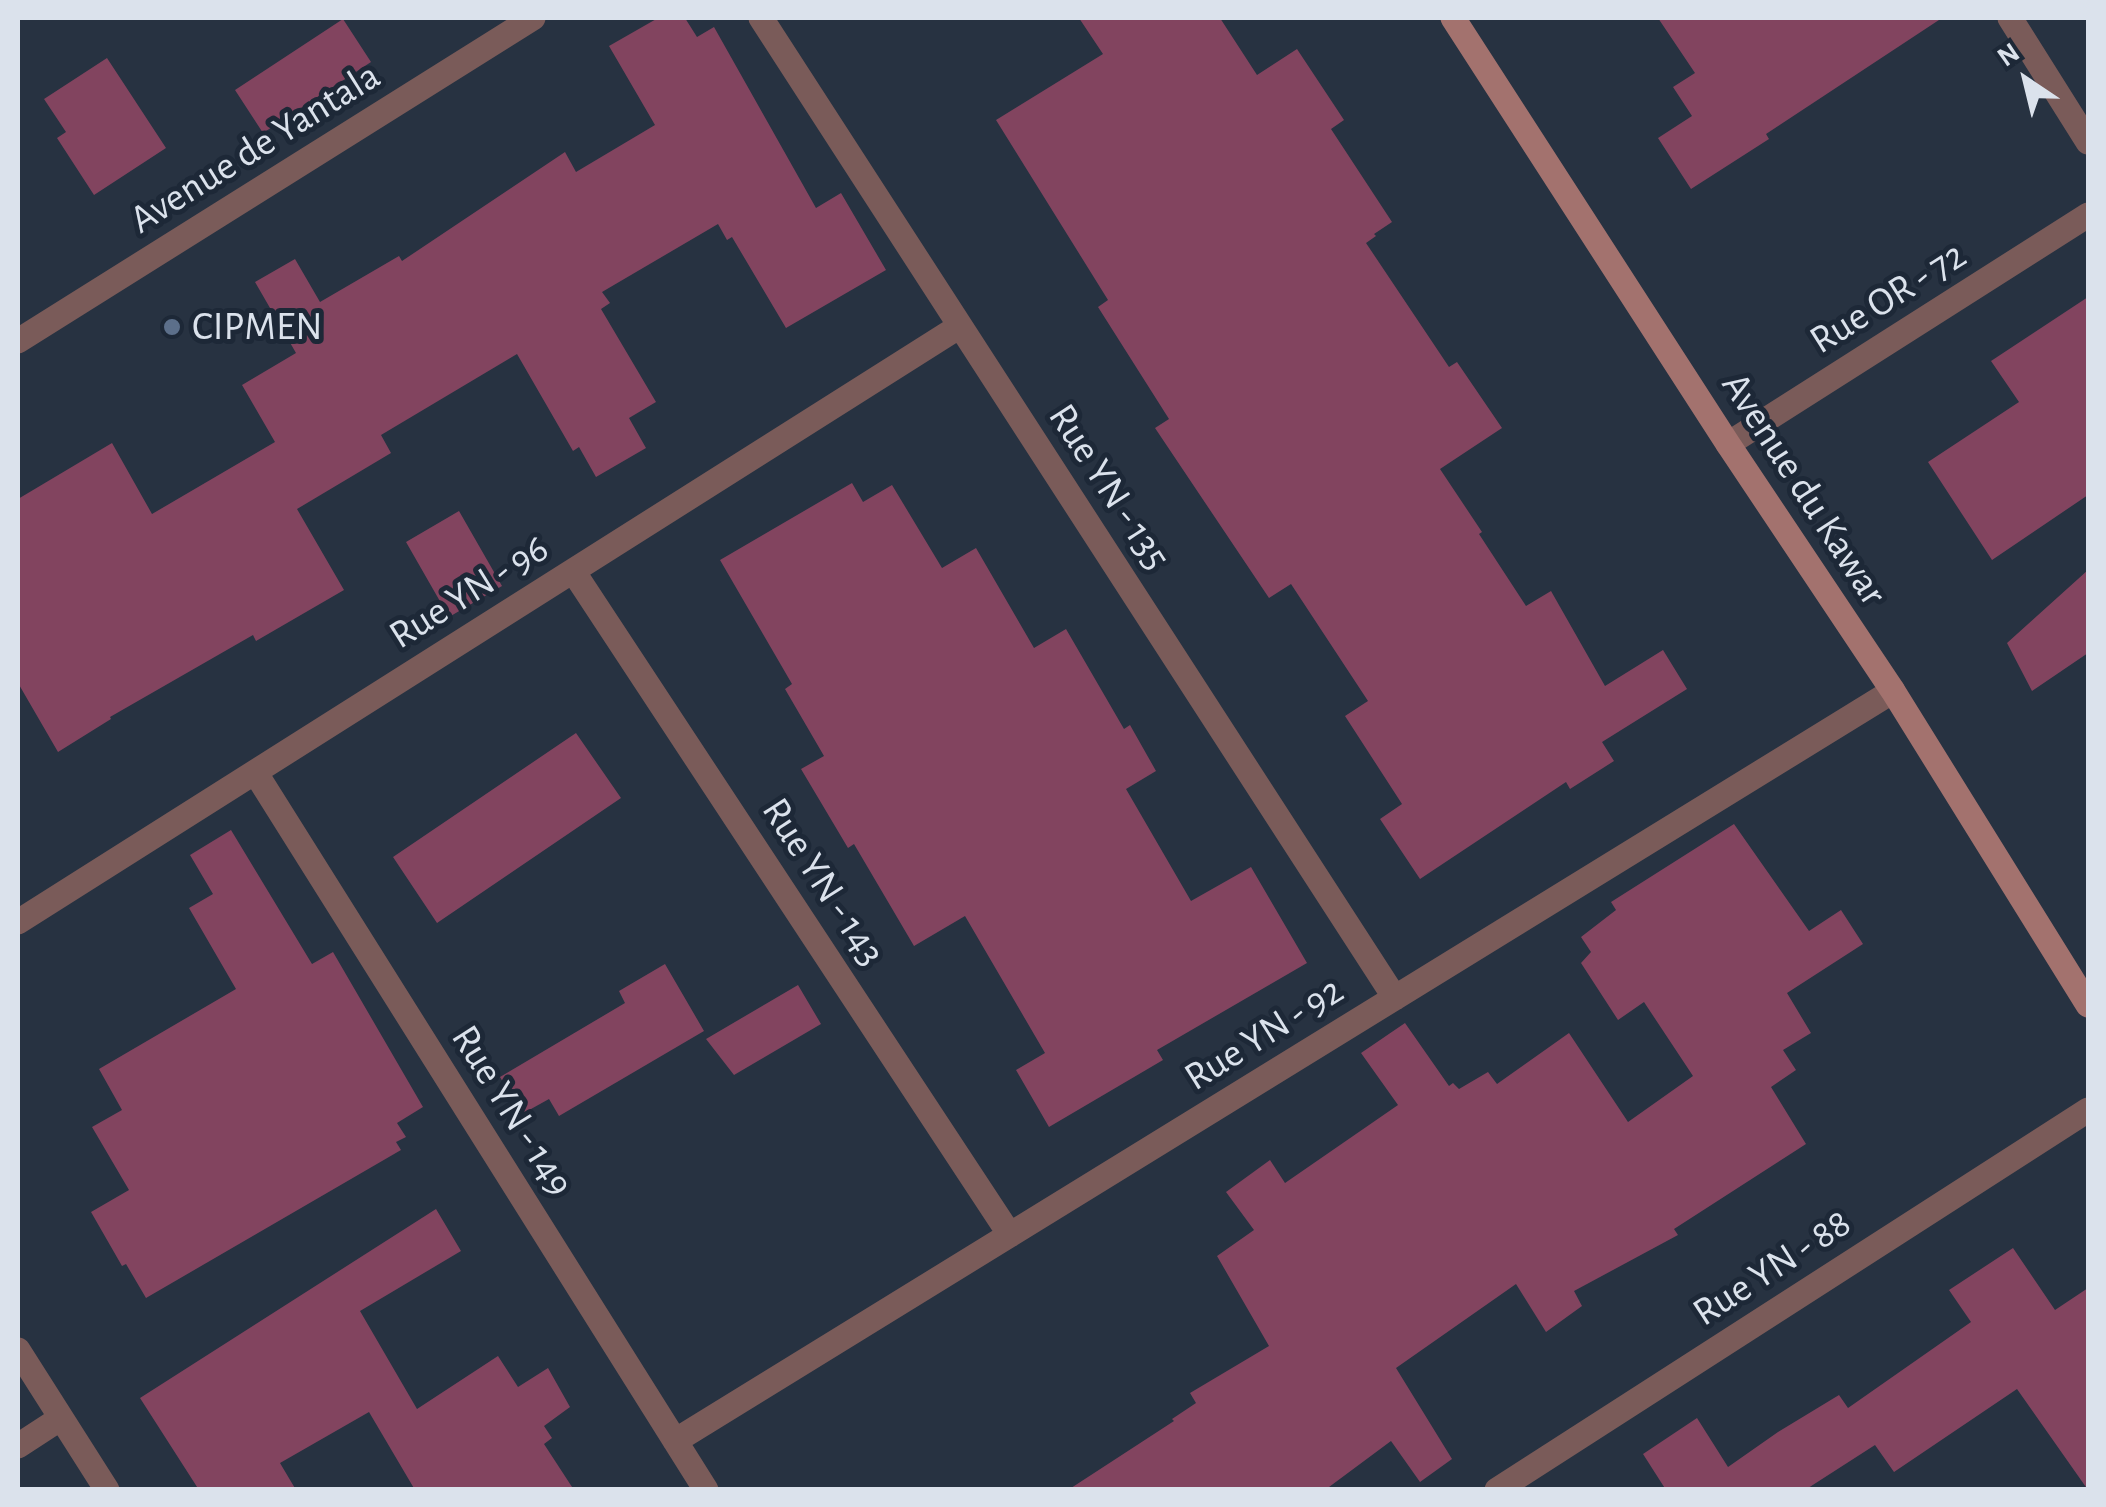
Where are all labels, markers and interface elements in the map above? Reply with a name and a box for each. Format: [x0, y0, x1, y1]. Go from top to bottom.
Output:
north arrow [1976, 30, 2076, 130]
text: N [1993, 38, 2025, 72]
street label: Avenue de Yantala [121, 52, 389, 244]
street label: Rue OR - 72 [1801, 231, 1975, 365]
place label: CIPMEN [192, 303, 322, 351]
marker: CIPMEN [161, 316, 183, 338]
street label: Avenue du Kawar [1711, 364, 1897, 614]
street label: Rue YN - 135 [1038, 395, 1180, 579]
street label: Rue YN - 96 [381, 524, 557, 660]
street label: Rue YN - 143 [751, 789, 895, 975]
street label: Rue YN - 92 [1176, 967, 1352, 1101]
street label: Rue YN - 149 [441, 1017, 583, 1205]
street label: Rue YN - 88 [1684, 1199, 1860, 1337]

